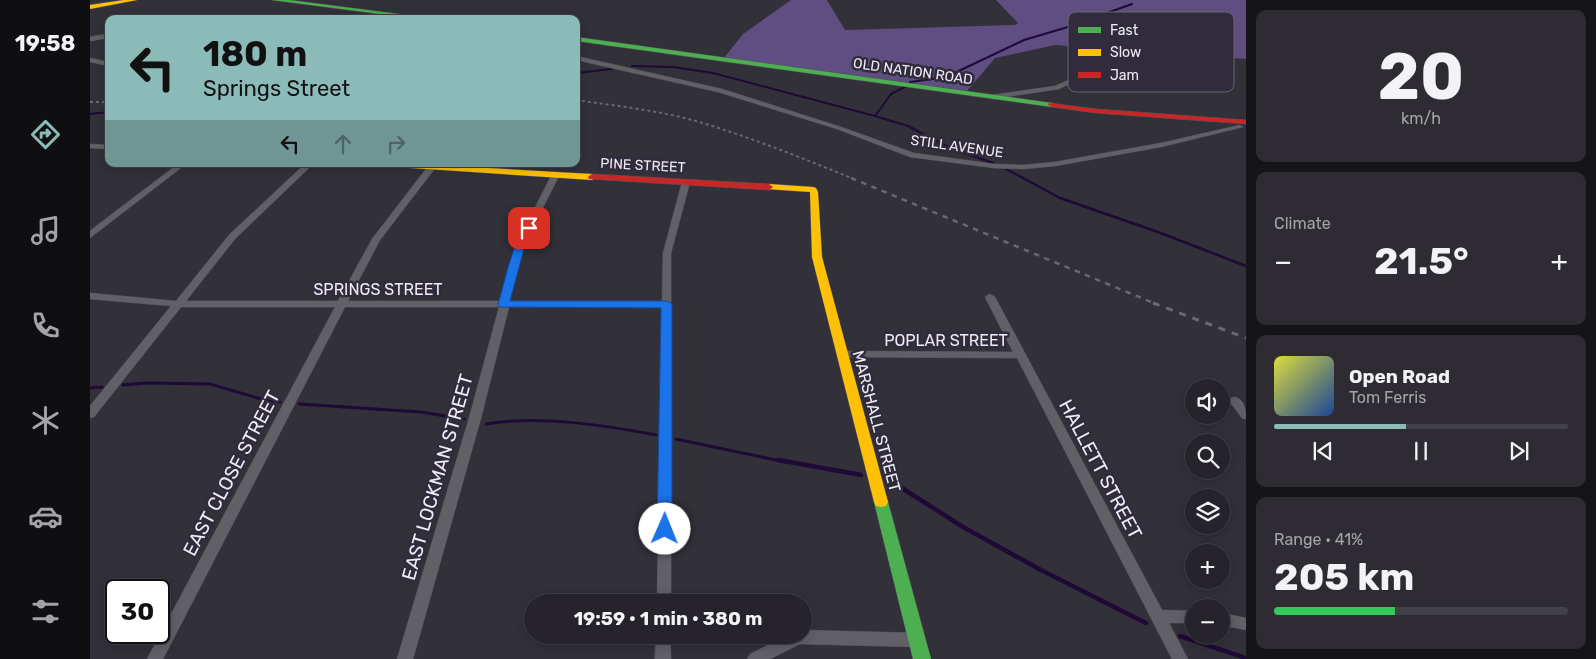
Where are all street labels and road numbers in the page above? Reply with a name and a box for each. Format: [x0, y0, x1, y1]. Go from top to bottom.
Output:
street label: OLD NATION ROAD [852, 55, 974, 88]
street label: STILL AVENUE [910, 132, 1004, 161]
street label: PINE STREET [600, 155, 686, 176]
street label: SPRINGS STREET [313, 280, 443, 299]
street label: POPLAR STREET [884, 331, 1008, 350]
street label: MARSHALL STREET [848, 348, 905, 494]
street label: EAST LOCKMAN STREET [397, 372, 478, 583]
street label: EAST CLOSE STREET [178, 387, 285, 560]
street label: HALLETT STREET [1054, 396, 1147, 543]

